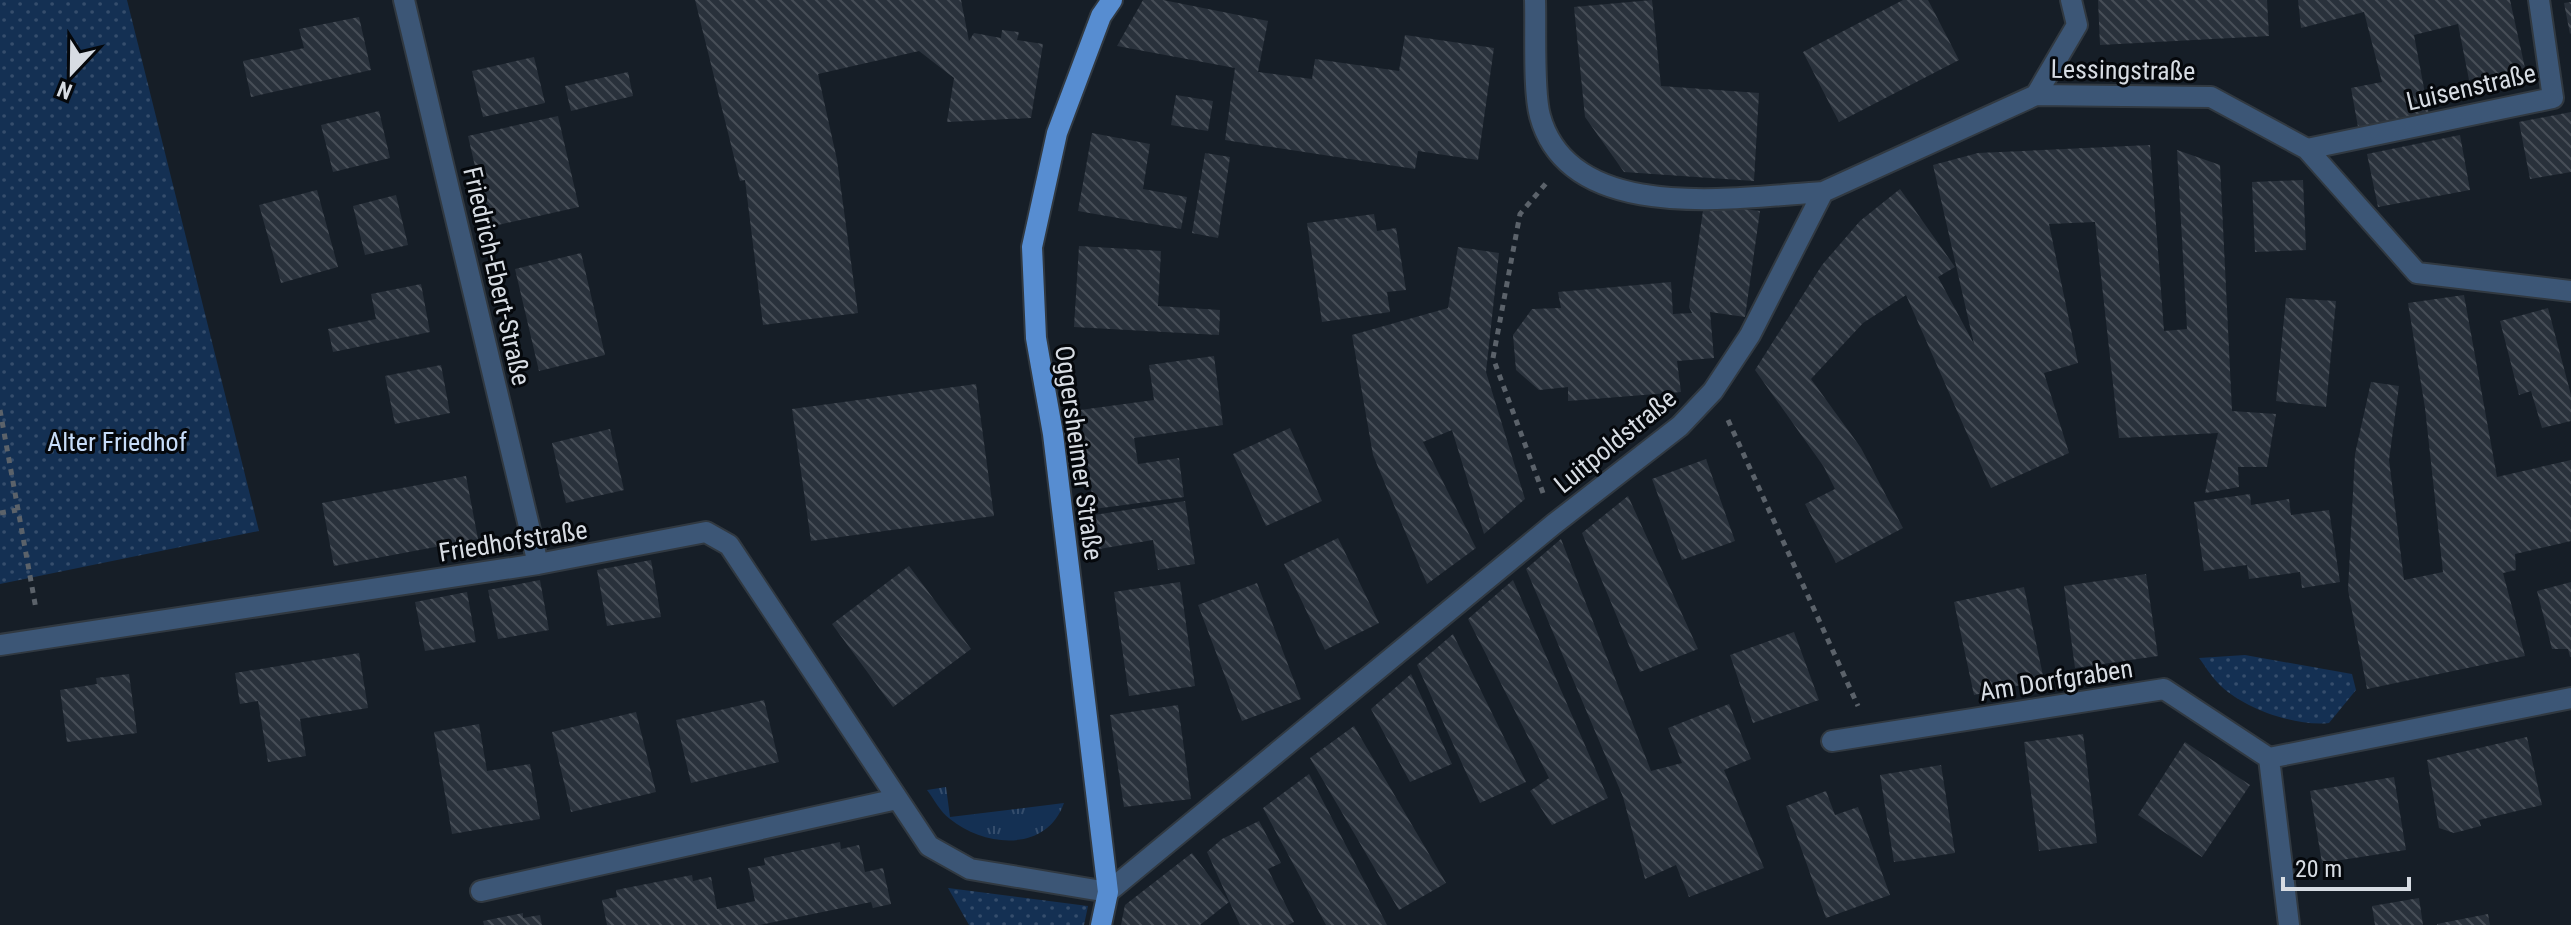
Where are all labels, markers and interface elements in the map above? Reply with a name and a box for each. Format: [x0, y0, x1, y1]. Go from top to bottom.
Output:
north arrow [32, 32, 112, 112]
street label: Lessingstraße [2050, 54, 2196, 86]
street label: Luisenstraße [2403, 58, 2539, 116]
text: N [54, 76, 76, 104]
street label: Friedrich-Ebert-Straße [457, 164, 537, 388]
street label: Oggersheimer Straße [1049, 344, 1109, 562]
street label: Luitpoldstraße [1548, 383, 1682, 499]
park label: Alter Friedhof [47, 427, 187, 457]
street label: Friedhofstraße [436, 514, 590, 568]
street label: Am Dorfgraben [1977, 653, 2135, 707]
scale bar [2283, 841, 2409, 891]
text: 20 m [2295, 855, 2342, 883]

